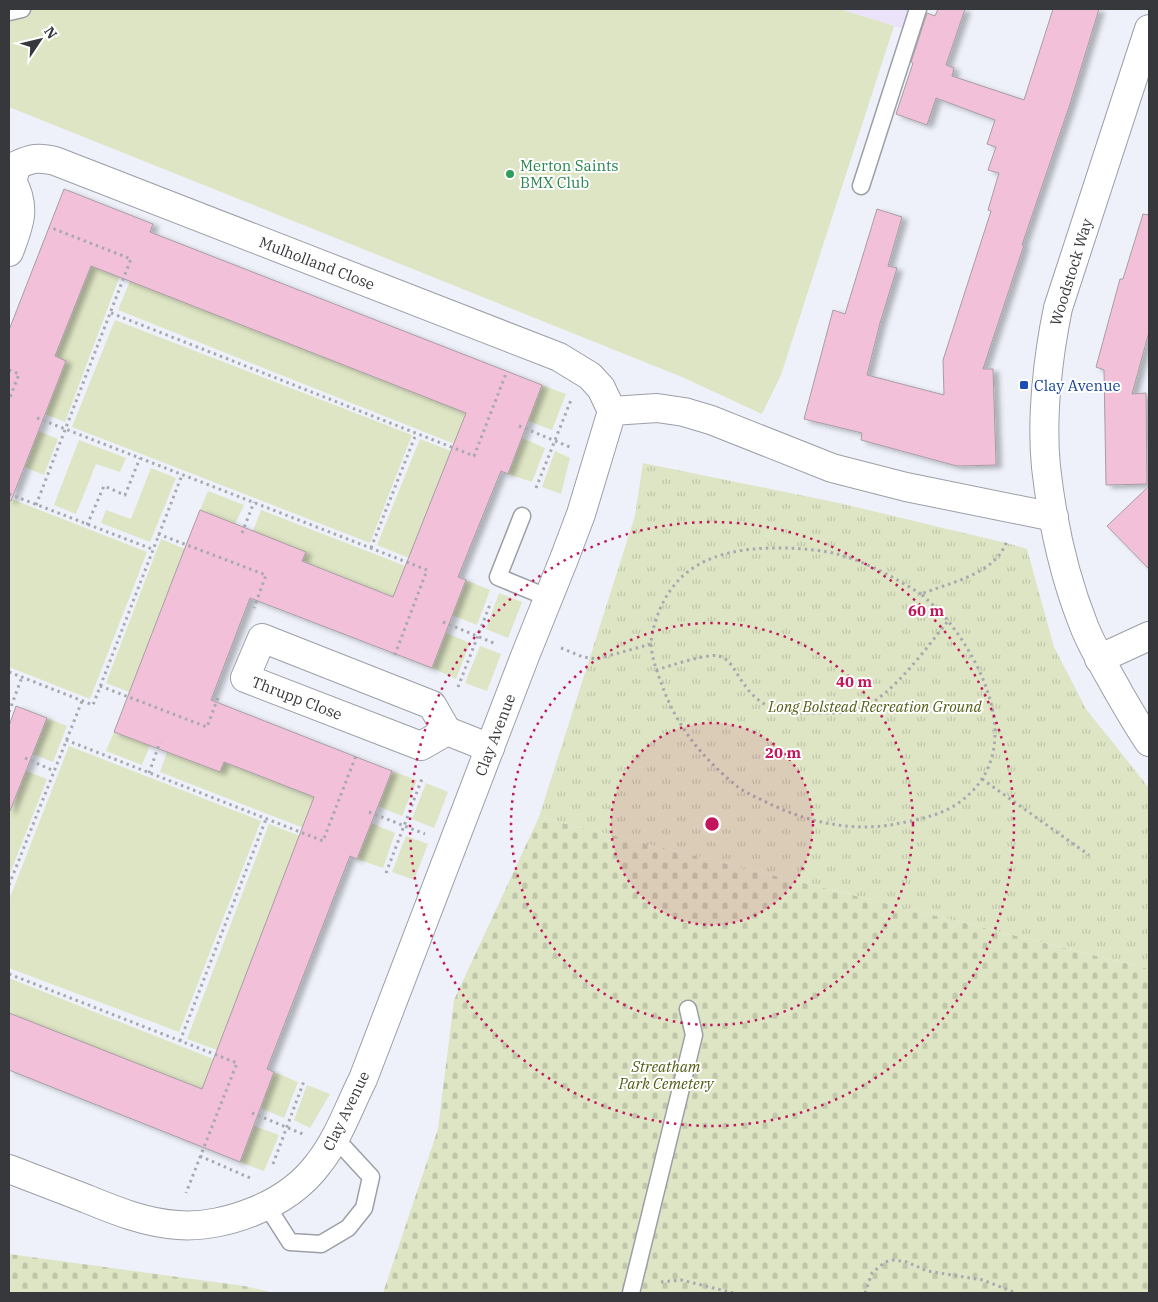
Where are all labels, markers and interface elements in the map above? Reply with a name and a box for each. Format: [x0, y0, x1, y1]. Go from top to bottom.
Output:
north arrow [15, 15, 65, 65]
text: N [40, 23, 61, 42]
place label: Merton Saints BMX Club [520, 156, 619, 192]
marker: Merton Saints BMX Club [504, 168, 516, 180]
street label: Woodstock Way [1046, 216, 1096, 328]
street label: Mulholland Close [257, 232, 377, 294]
place label: Clay Avenue [1034, 376, 1121, 395]
marker: Clay Avenue [1018, 379, 1030, 391]
text: 60 m [908, 601, 944, 620]
street label: Thrupp Close [249, 672, 345, 724]
text: 40 m [836, 672, 872, 691]
street label: Clay Avenue [471, 691, 519, 779]
park label: Long Bolstead Recreation Ground [767, 697, 983, 716]
text: 20 m [765, 743, 801, 762]
centre of rings [703, 815, 721, 833]
park label: Streatham Park Cemetery [618, 1057, 715, 1093]
street label: Clay Avenue [319, 1068, 373, 1154]

